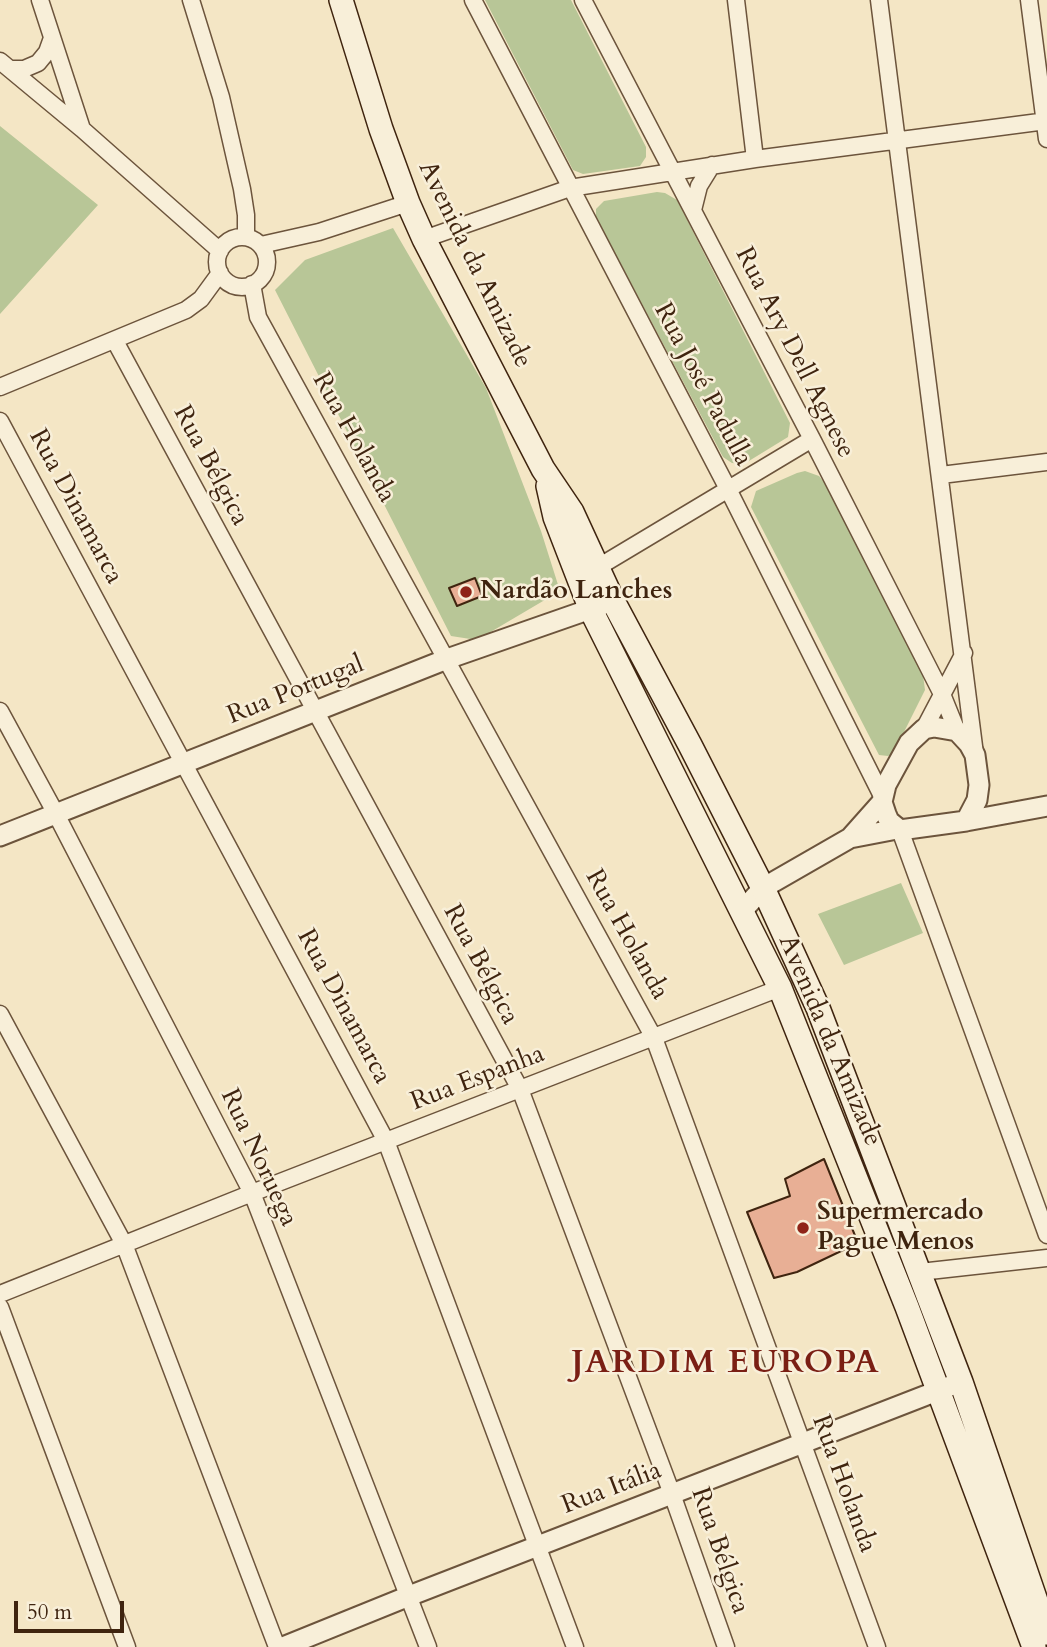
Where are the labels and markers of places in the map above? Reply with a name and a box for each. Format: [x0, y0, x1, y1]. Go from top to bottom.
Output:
place label: Nardão Lanches [480, 576, 672, 608]
marker: Nardão Lanches [458, 584, 474, 600]
place label: Supermercado Pague Menos [817, 1197, 984, 1258]
marker: Supermercado Pague Menos [795, 1220, 811, 1236]

